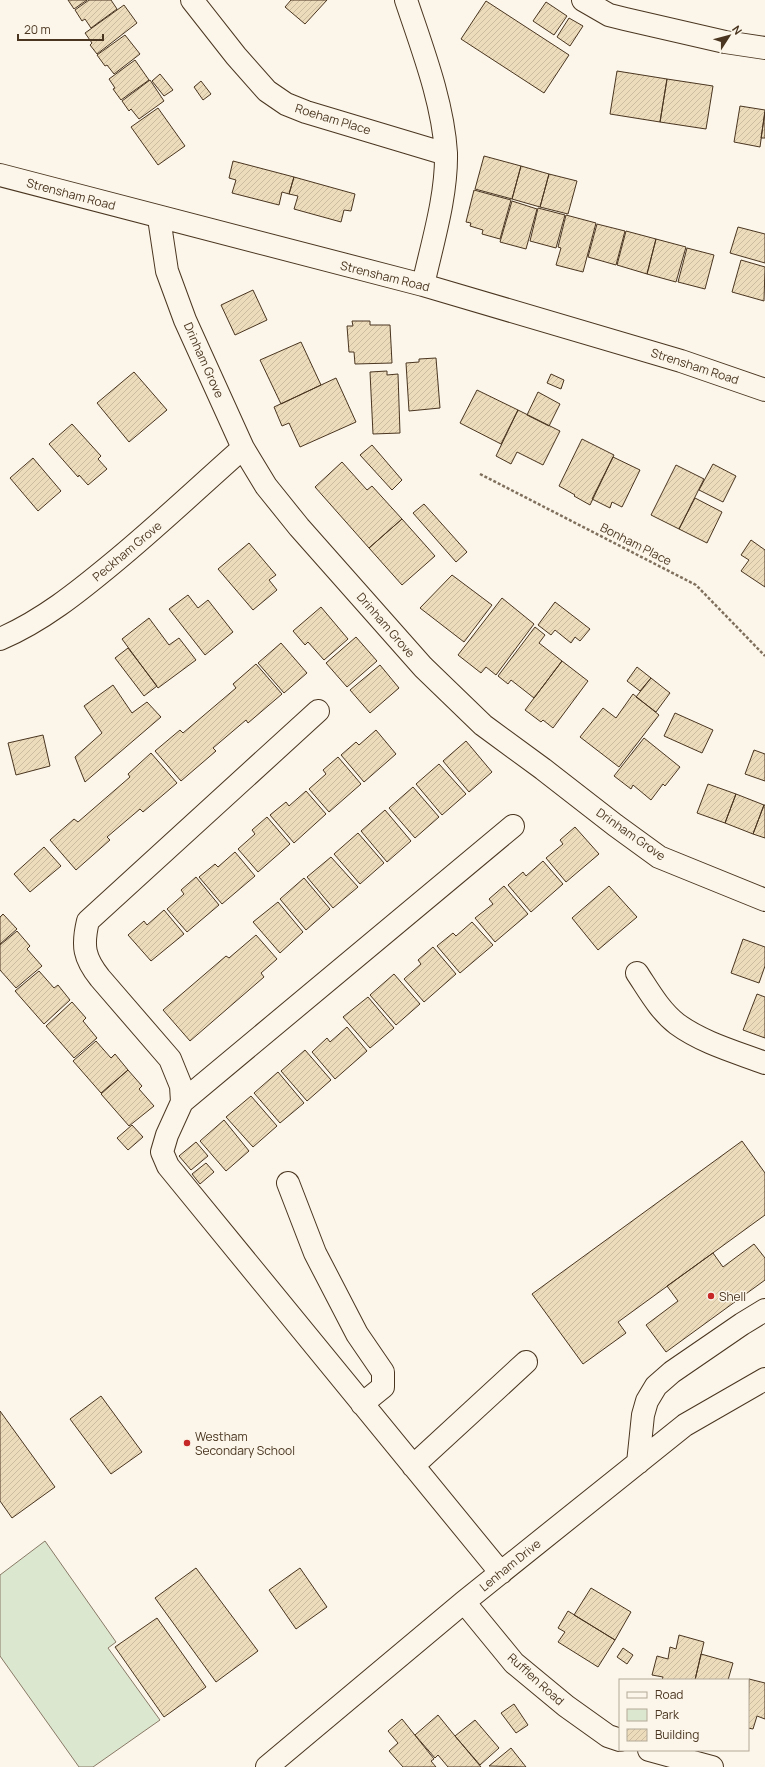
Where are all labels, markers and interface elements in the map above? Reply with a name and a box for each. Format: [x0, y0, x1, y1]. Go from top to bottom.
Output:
scale bar [18, 16, 103, 42]
north arrow [709, 16, 749, 56]
text: 20 m [24, 21, 51, 38]
text: N [729, 22, 746, 38]
street label: Roeham Place [293, 99, 373, 139]
street label: Strensham Road [25, 174, 117, 214]
street label: Strensham Road [339, 257, 431, 295]
street label: Drinham Grove [180, 320, 228, 400]
street label: Strensham Road [649, 344, 741, 388]
street label: Peckham Grove [89, 517, 165, 585]
street label: Bonham Place [597, 519, 675, 569]
street label: Drinham Grove [353, 589, 419, 661]
street label: Drinham Grove [593, 804, 669, 864]
place label: Shell [719, 1288, 746, 1305]
marker: Shell [706, 1291, 716, 1301]
place label: Westham Secondary School [195, 1428, 295, 1459]
marker: Westham Secondary School [182, 1438, 192, 1448]
street label: Lenham Drive [476, 1535, 544, 1595]
street label: Rufflen Road [504, 1649, 568, 1709]
legend [619, 1679, 749, 1751]
text: Road [655, 1686, 683, 1703]
text: Park [655, 1706, 680, 1723]
text: Building [655, 1726, 699, 1743]

